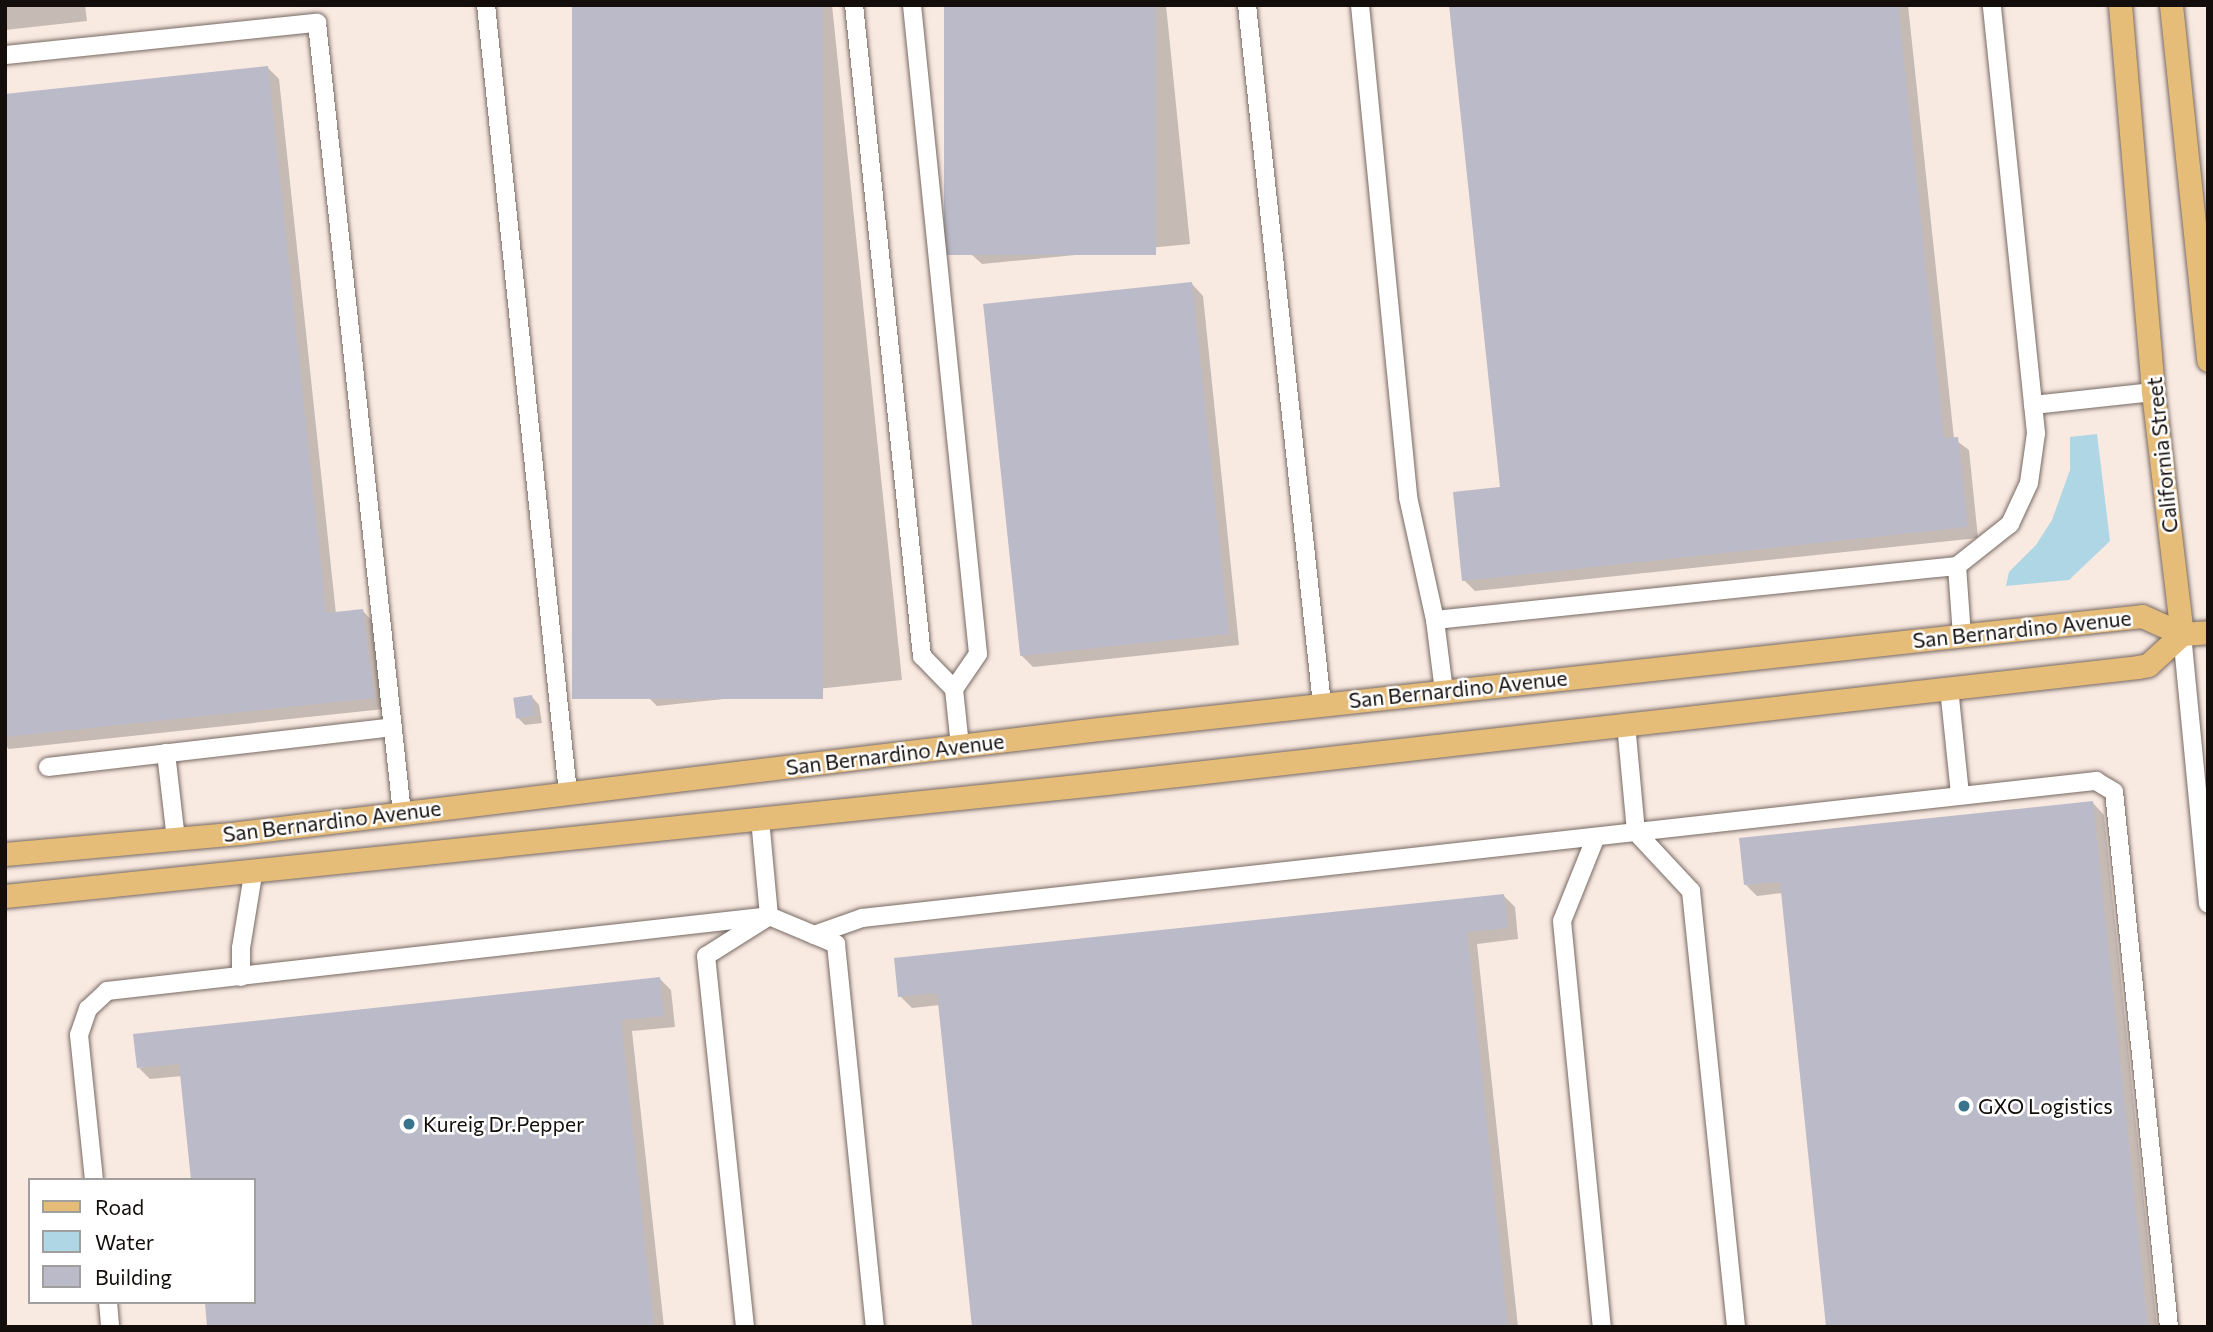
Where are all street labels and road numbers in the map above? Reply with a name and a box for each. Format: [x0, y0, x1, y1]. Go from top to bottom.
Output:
street label: California Street [2141, 376, 2183, 534]
street label: San Bernardino Avenue [1912, 605, 2132, 653]
street label: San Bernardino Avenue [1348, 665, 1568, 713]
street label: San Bernardino Avenue [785, 728, 1005, 780]
street label: San Bernardino Avenue [222, 795, 442, 847]

